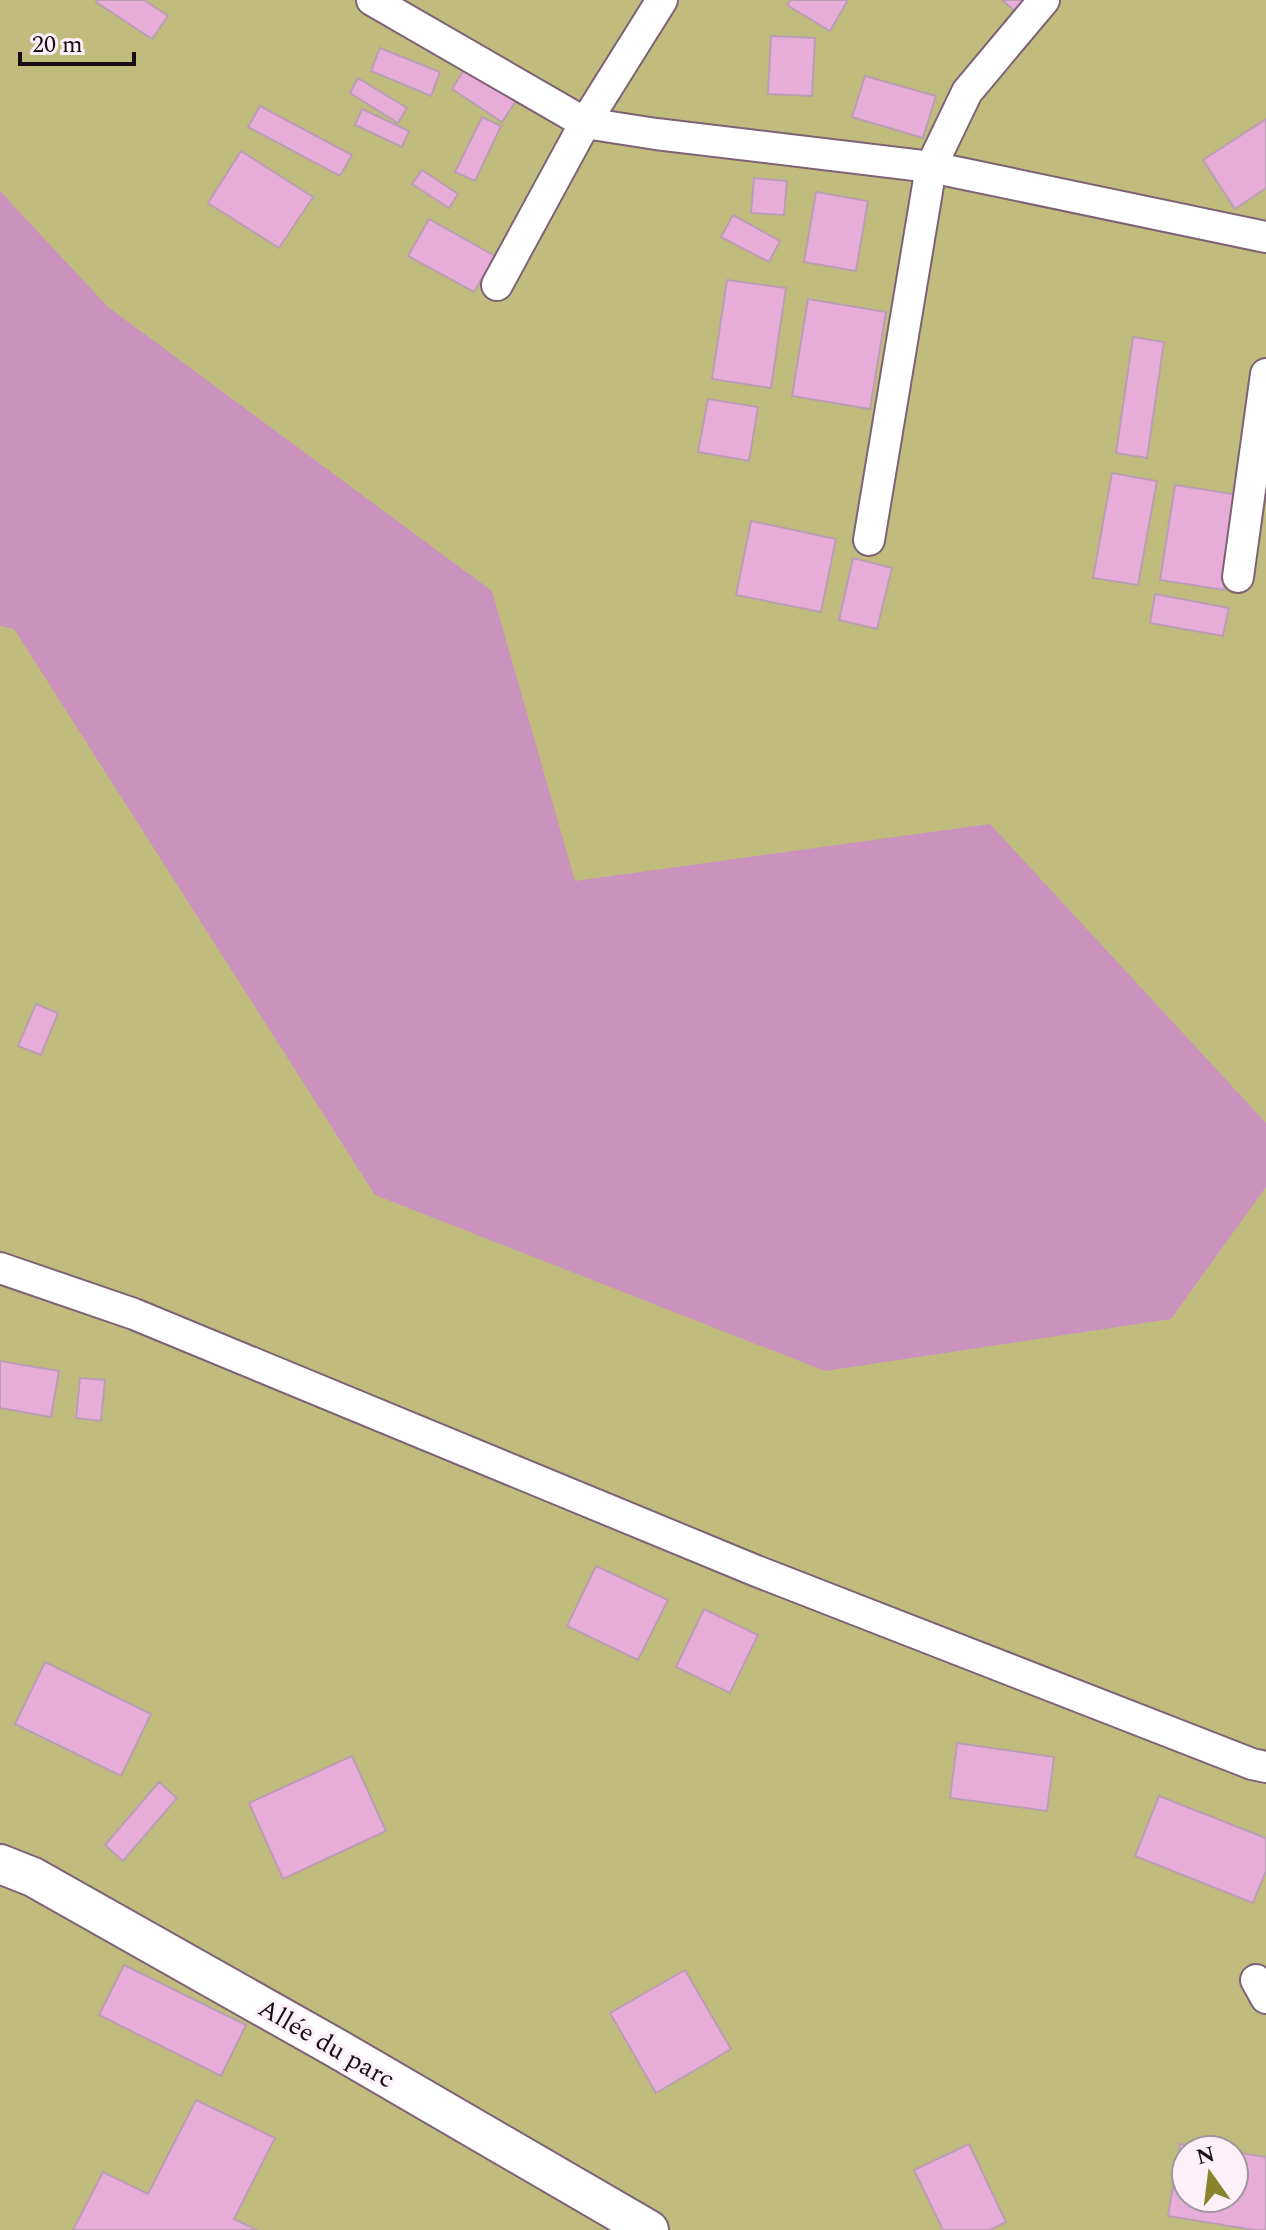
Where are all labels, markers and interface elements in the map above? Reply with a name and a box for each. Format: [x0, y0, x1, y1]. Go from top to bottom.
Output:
scale bar [20, 16, 134, 66]
text: 20 m [32, 27, 83, 63]
street label: Allée du parc [251, 1988, 402, 2099]
north arrow [1170, 2134, 1250, 2214]
text: N [1193, 2138, 1218, 2174]

